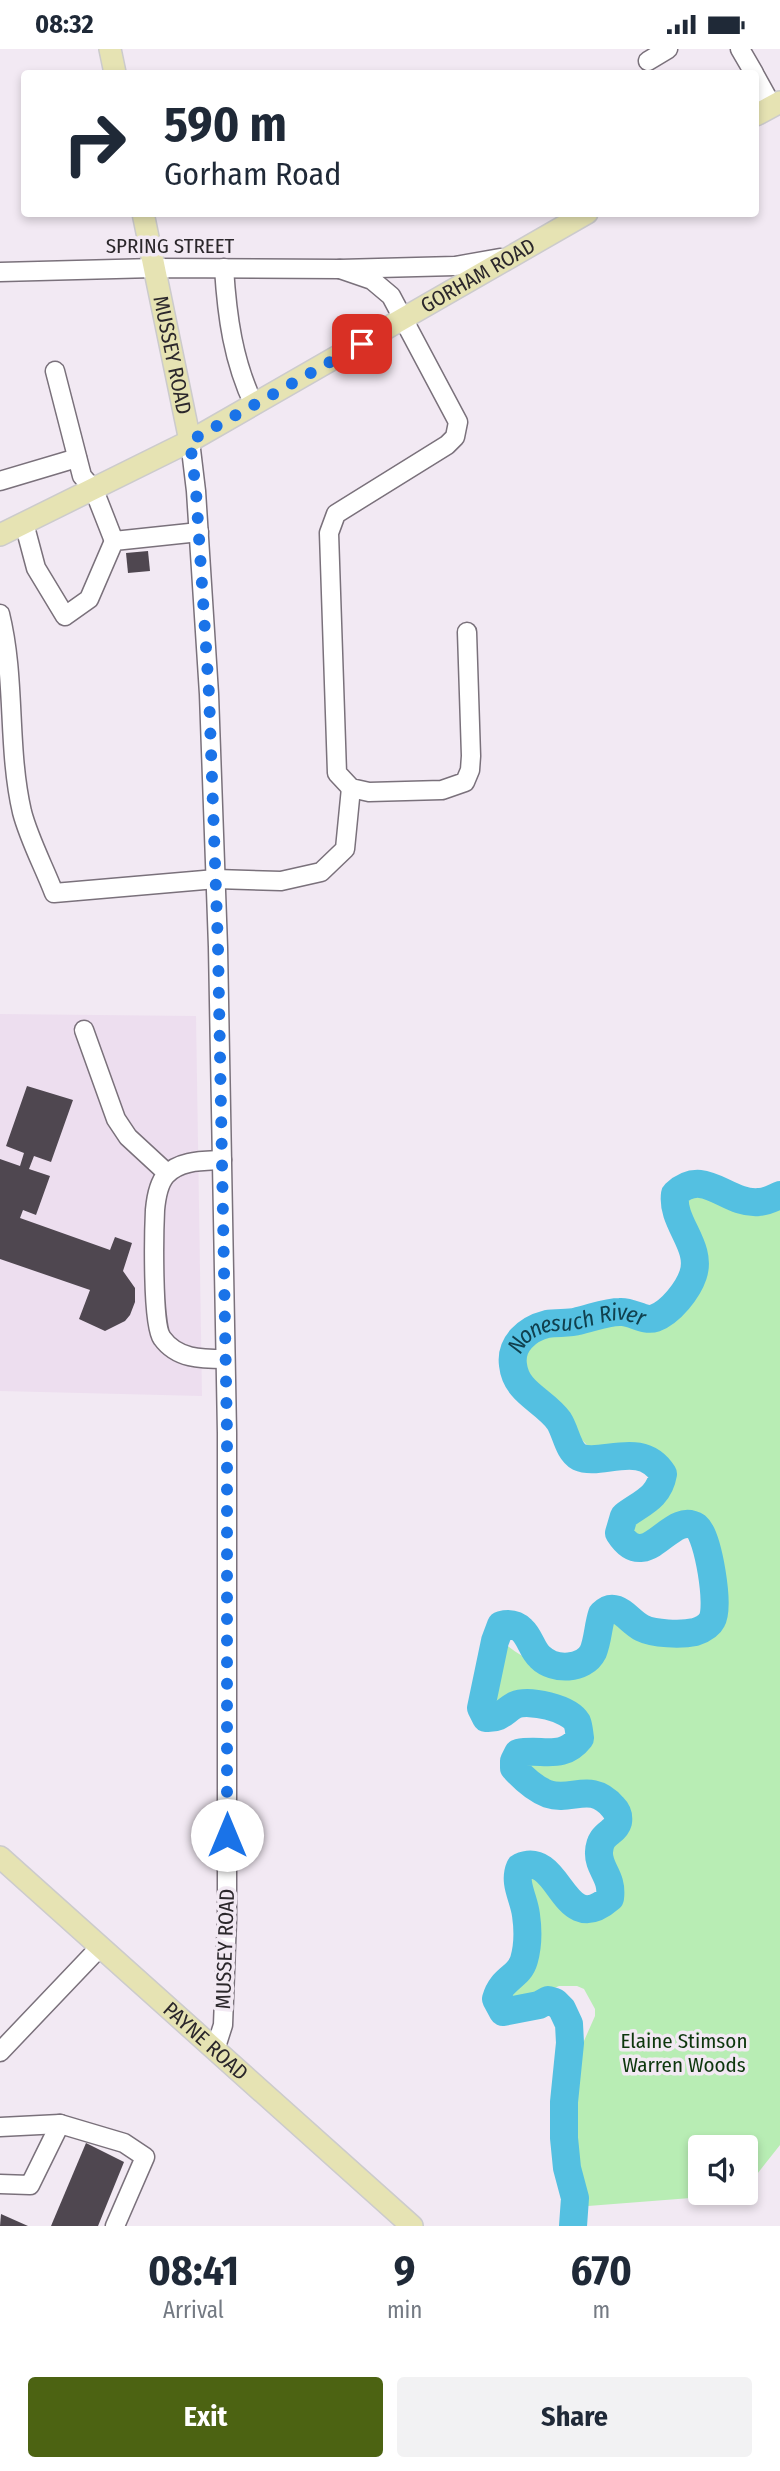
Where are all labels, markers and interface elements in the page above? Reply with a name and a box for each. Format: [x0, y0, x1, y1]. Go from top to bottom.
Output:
text: 08:32 [35, 9, 93, 40]
text: 590 m [164, 95, 287, 154]
icon: right [49, 98, 140, 189]
text: Gorham Road [164, 155, 341, 193]
street label: SPRING STREET [106, 233, 235, 259]
street label: GORHAM ROAD [416, 233, 540, 319]
street label: MUSSEY ROAD [147, 293, 197, 417]
pin [332, 314, 392, 374]
icon: arrive [343, 325, 381, 363]
water label: Nonesuch River [501, 1298, 650, 1358]
position arrow [190, 1798, 264, 1872]
street label: MUSSEY ROAD [210, 1888, 240, 2010]
street label: PAYNE ROAD [158, 1996, 253, 2086]
park label: Elaine Stimson Warren Woods [621, 2028, 747, 2078]
map controls [688, 2135, 758, 2205]
button: sound [688, 2135, 758, 2205]
text: 08:41 [148, 2246, 239, 2296]
text: 9 [394, 2246, 416, 2296]
text: 670 [570, 2246, 632, 2296]
text: Arrival [163, 2296, 224, 2324]
text: min [387, 2296, 422, 2324]
text: m [592, 2296, 610, 2324]
button: Exit [28, 2377, 383, 2457]
button: Share [397, 2377, 752, 2457]

